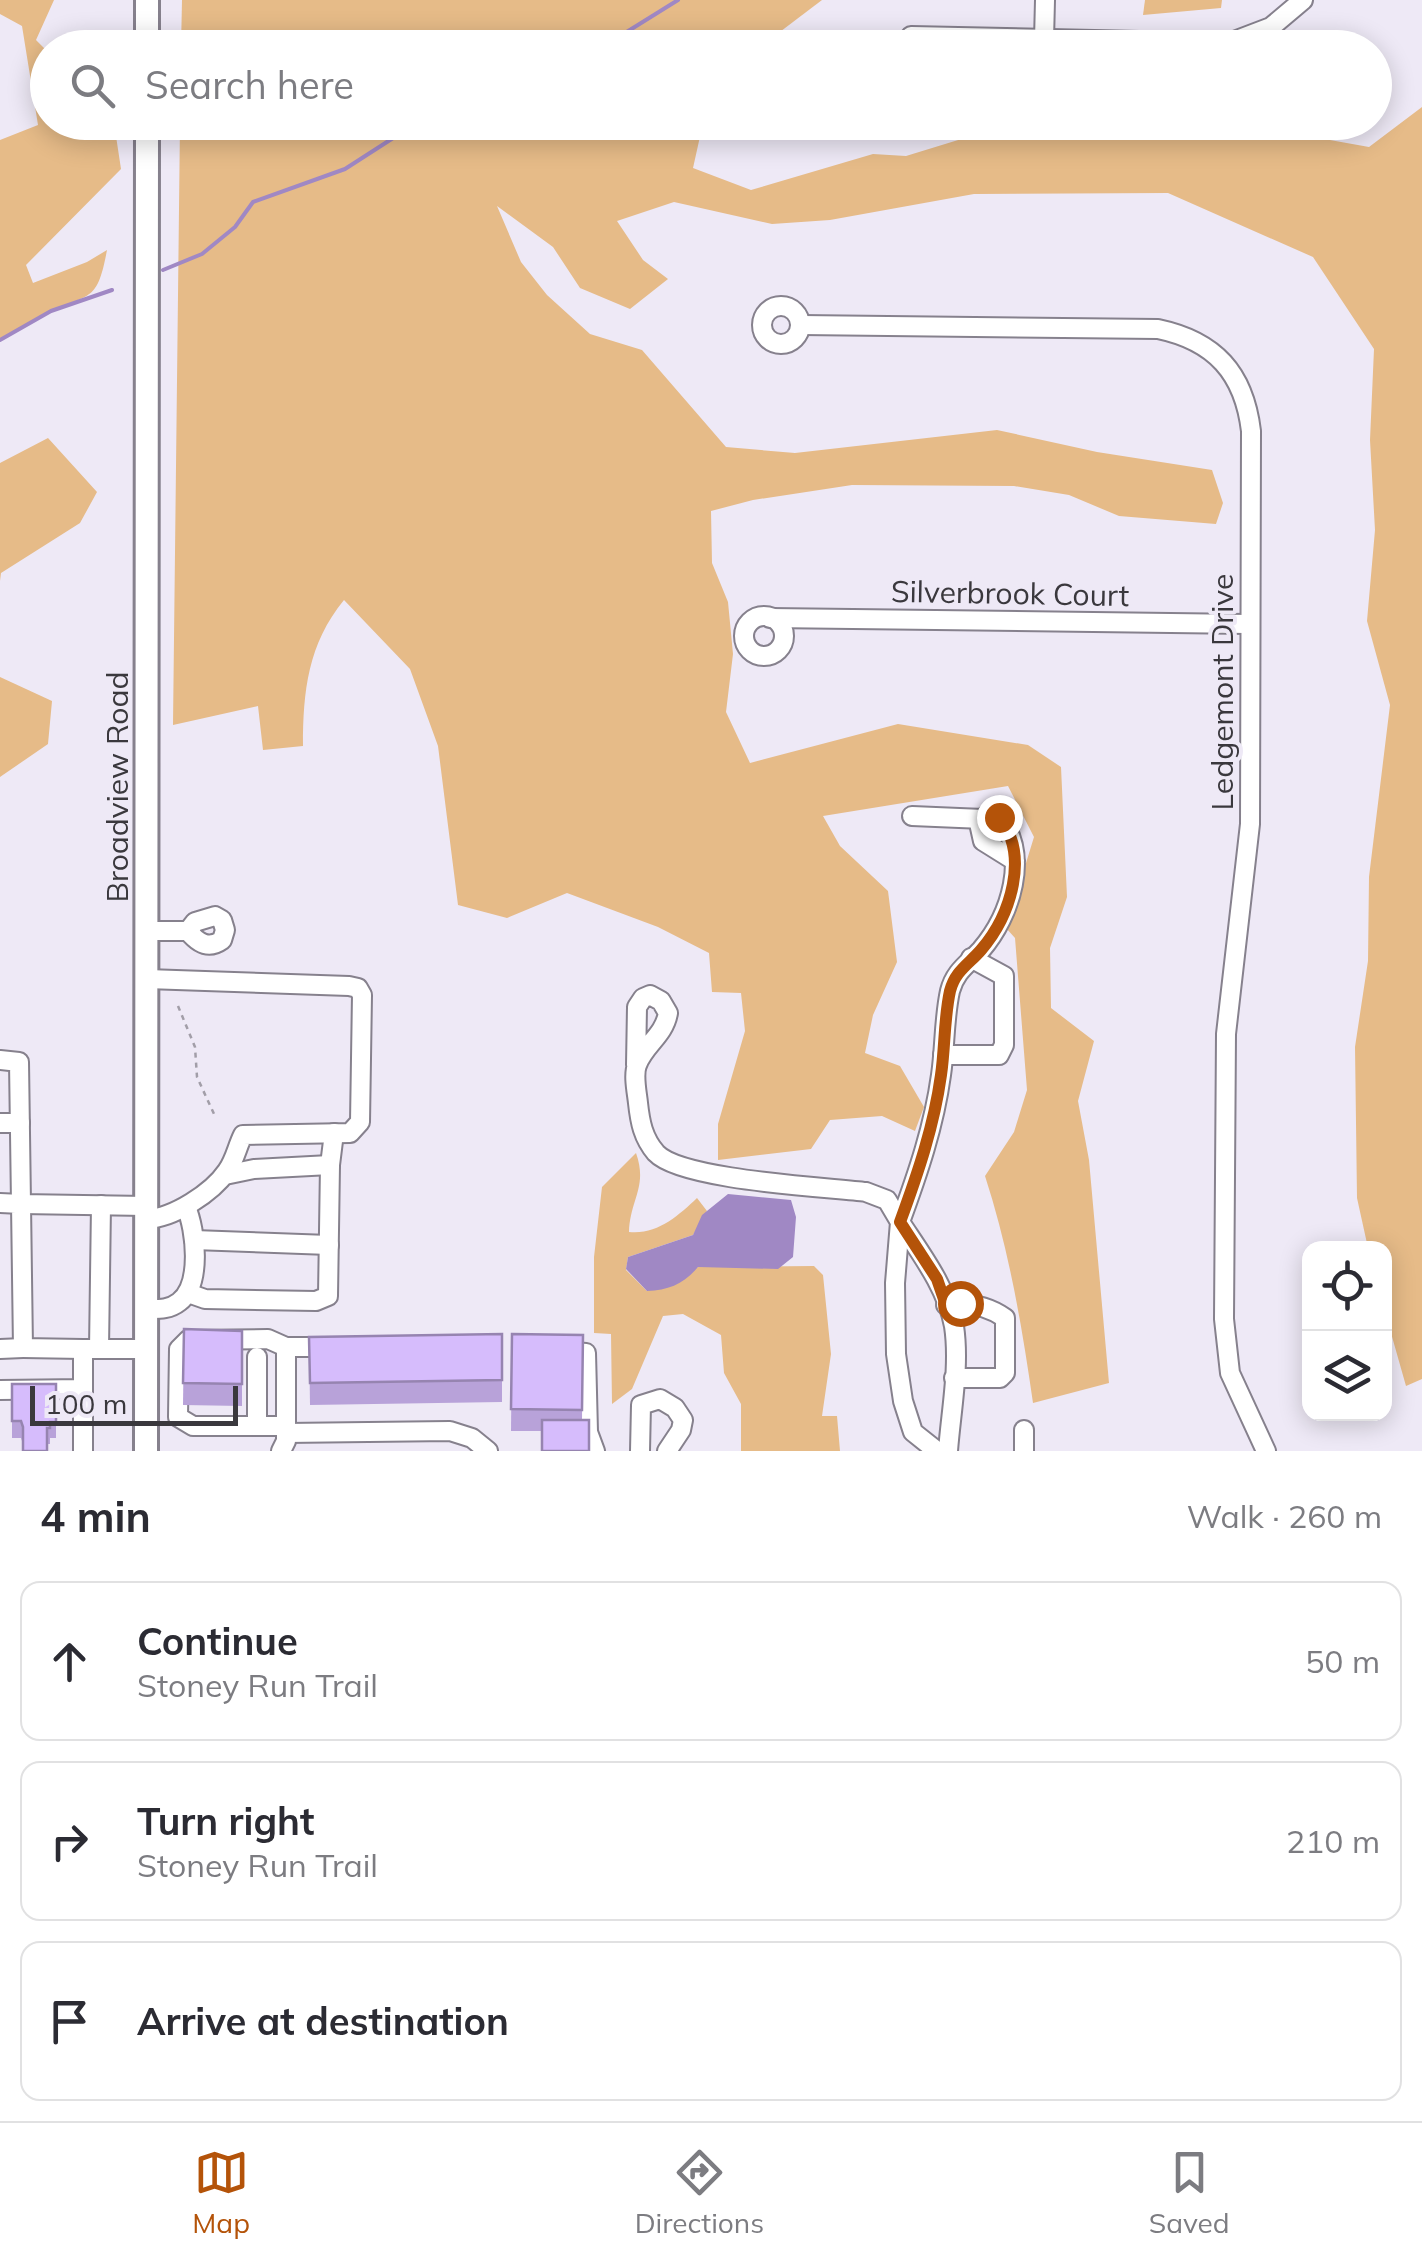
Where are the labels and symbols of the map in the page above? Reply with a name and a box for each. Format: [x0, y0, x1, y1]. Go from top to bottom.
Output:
street label: Silverbrook Court [891, 572, 1129, 614]
street label: Ledgemont Drive [1203, 574, 1241, 810]
street label: Broadview Road [98, 672, 136, 902]
route end [977, 795, 1023, 841]
route start [938, 1281, 984, 1327]
scale bar [30, 1381, 238, 1426]

